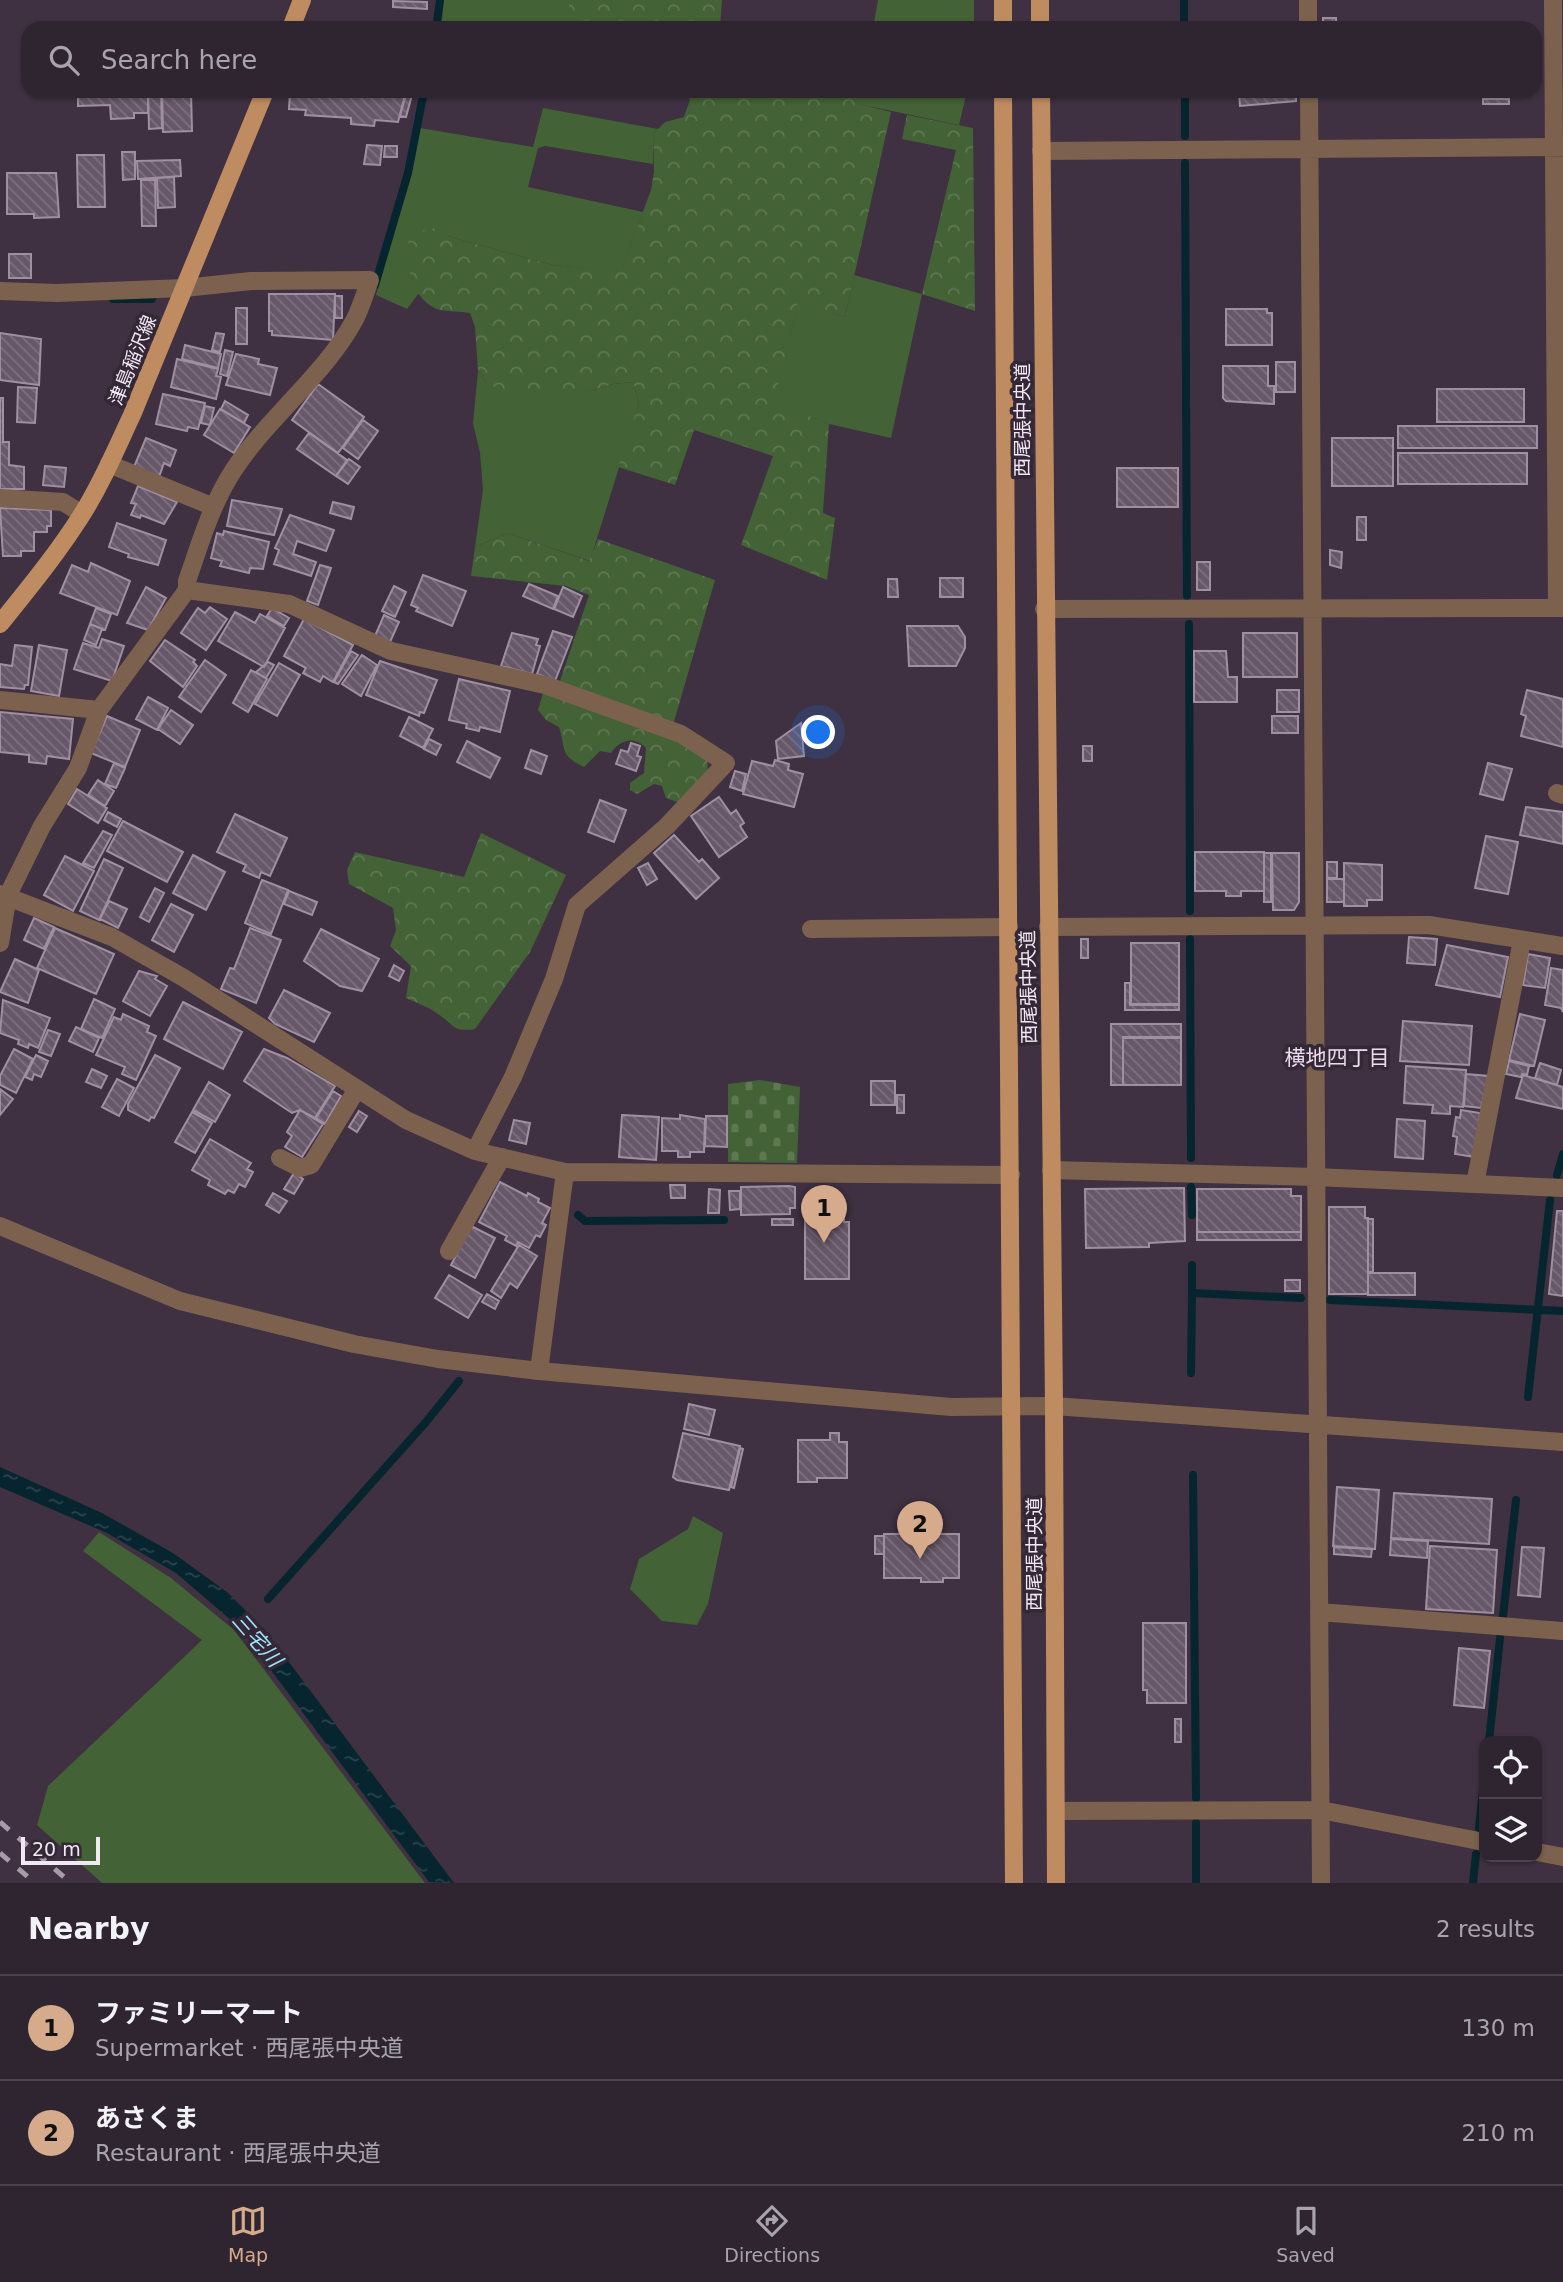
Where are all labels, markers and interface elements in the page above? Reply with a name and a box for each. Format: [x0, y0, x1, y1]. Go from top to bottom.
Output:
search box [21, 21, 1542, 98]
icon: search [45, 41, 83, 79]
text: Search here [101, 45, 257, 75]
street label: 津島稲沢線 [104, 312, 160, 408]
street label: 西尾張中央道 [1011, 363, 1033, 477]
your location [801, 715, 835, 749]
street label: 西尾張中央道 [1016, 930, 1040, 1044]
district label: 横地四丁目 [1285, 1046, 1390, 1070]
pin: 1 [801, 1185, 847, 1243]
street label: 西尾張中央道 [1023, 1497, 1045, 1611]
pin: 2 [897, 1501, 943, 1559]
water label: 三宅川 [227, 1608, 288, 1673]
map controls [1479, 1736, 1542, 1862]
button: locate [1479, 1736, 1542, 1799]
button: layers [1479, 1799, 1542, 1862]
scale bar [21, 1834, 100, 1866]
text: 20 m [32, 1838, 81, 1860]
text: Nearby [28, 1911, 150, 1946]
text: 2 results [1436, 1916, 1535, 1942]
text: ファミリーマート [95, 1998, 303, 2028]
text: 1 [43, 2015, 59, 2041]
text: 130 m [1461, 2015, 1535, 2041]
text: Supermarket · 西尾張中央道 [95, 2035, 404, 2061]
text: あさくま [95, 2103, 199, 2133]
text: 2 [43, 2120, 59, 2146]
text: 210 m [1461, 2120, 1535, 2146]
text: Restaurant · 西尾張中央道 [95, 2140, 381, 2166]
tab: Map [228, 2202, 268, 2266]
tab: Directions [724, 2202, 820, 2266]
tab: Saved [1276, 2202, 1335, 2266]

